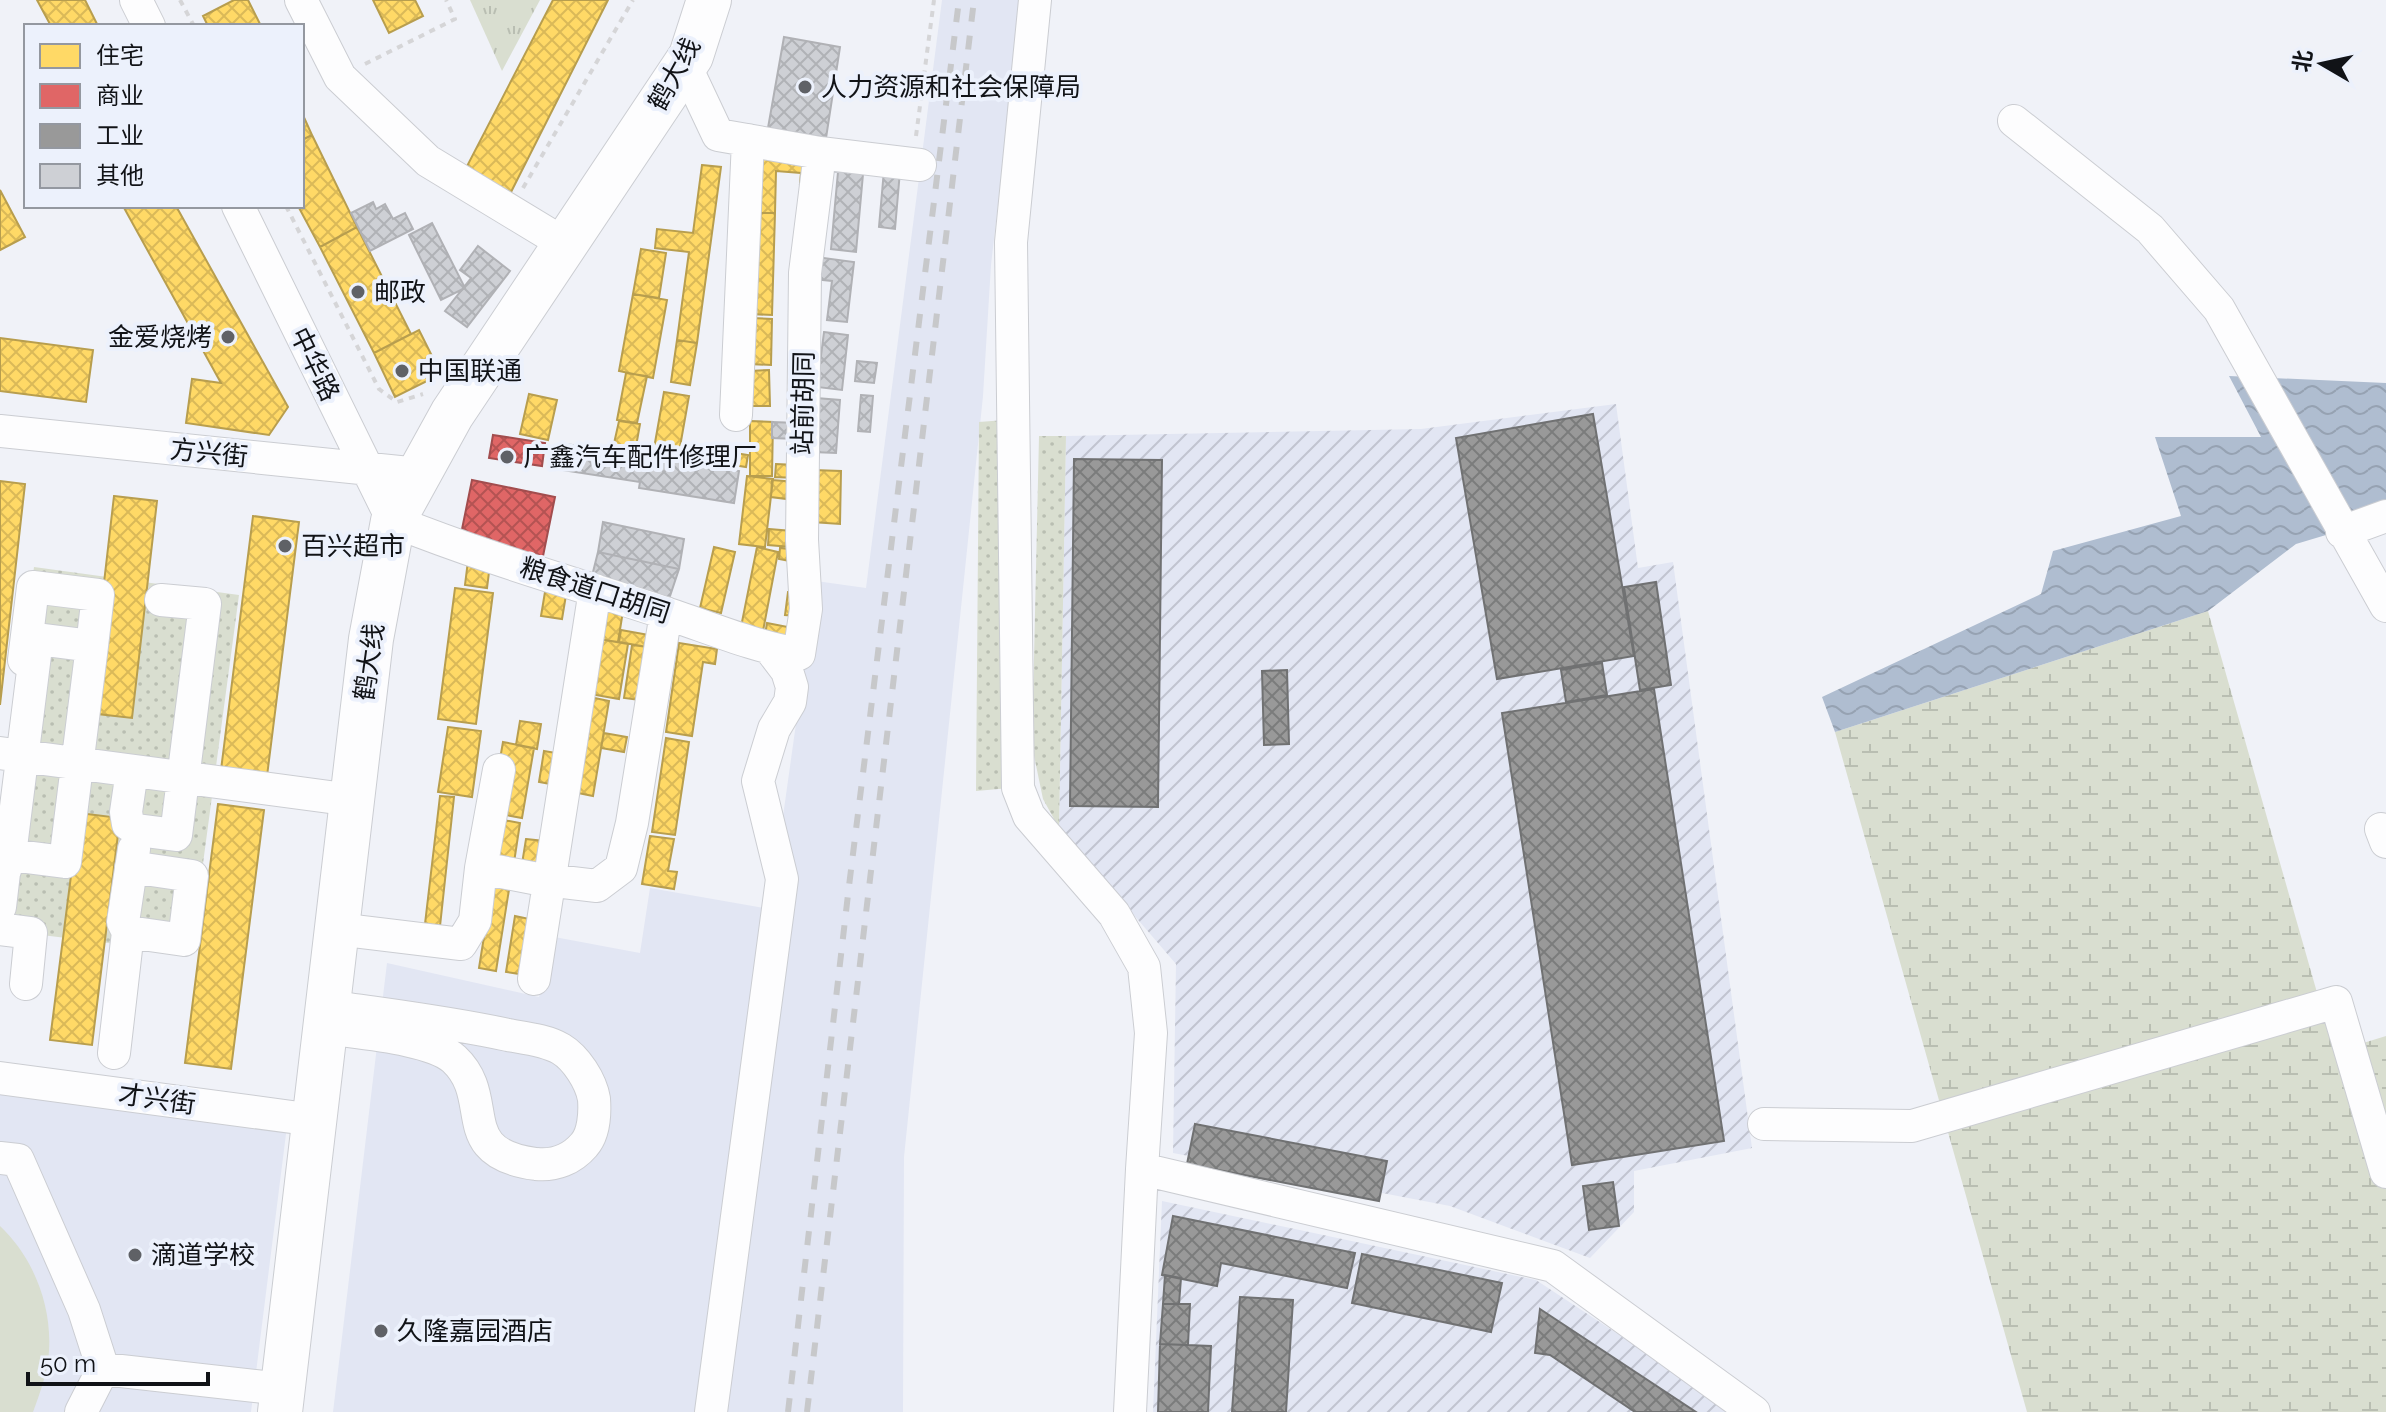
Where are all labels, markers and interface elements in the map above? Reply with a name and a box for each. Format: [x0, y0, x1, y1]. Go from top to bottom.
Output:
legend [24, 24, 304, 208]
north arrow [2282, 24, 2362, 104]
street label: 鹤大线 [642, 33, 706, 115]
text: 住宅 [96, 41, 144, 70]
text: 北 [2288, 48, 2317, 74]
place label: 人力资源和社会保障局 [821, 72, 1081, 102]
marker: 人力资源和社会保障局 [796, 78, 814, 96]
text: 商业 [96, 81, 144, 110]
text: 工业 [96, 121, 144, 150]
text: 其他 [96, 161, 144, 190]
place label: 邮政 [374, 277, 426, 307]
marker: 邮政 [349, 283, 367, 301]
place label: 金爱烧烤 [108, 322, 212, 352]
street label: 中华路 [284, 322, 346, 406]
marker: 金爱烧烤 [219, 328, 237, 346]
street label: 站前胡同 [787, 351, 819, 455]
place label: 中国联通 [418, 356, 522, 386]
marker: 中国联通 [393, 362, 411, 380]
street label: 方兴街 [169, 434, 249, 472]
place label: 广鑫汽车配件修理厂 [523, 442, 757, 472]
marker: 广鑫汽车配件修理厂 [498, 448, 516, 466]
place label: 百兴超市 [301, 531, 405, 561]
marker: 百兴超市 [276, 537, 294, 555]
street label: 粮食道口胡同 [516, 552, 674, 628]
street label: 鹤大线 [349, 621, 389, 703]
street label: 才兴街 [116, 1079, 198, 1119]
place label: 滴道学校 [151, 1240, 255, 1270]
marker: 滴道学校 [126, 1246, 144, 1264]
place label: 久隆嘉园酒店 [397, 1316, 553, 1346]
marker: 久隆嘉园酒店 [372, 1322, 390, 1340]
scale bar [28, 1336, 208, 1386]
text: 50 m [40, 1349, 96, 1378]

